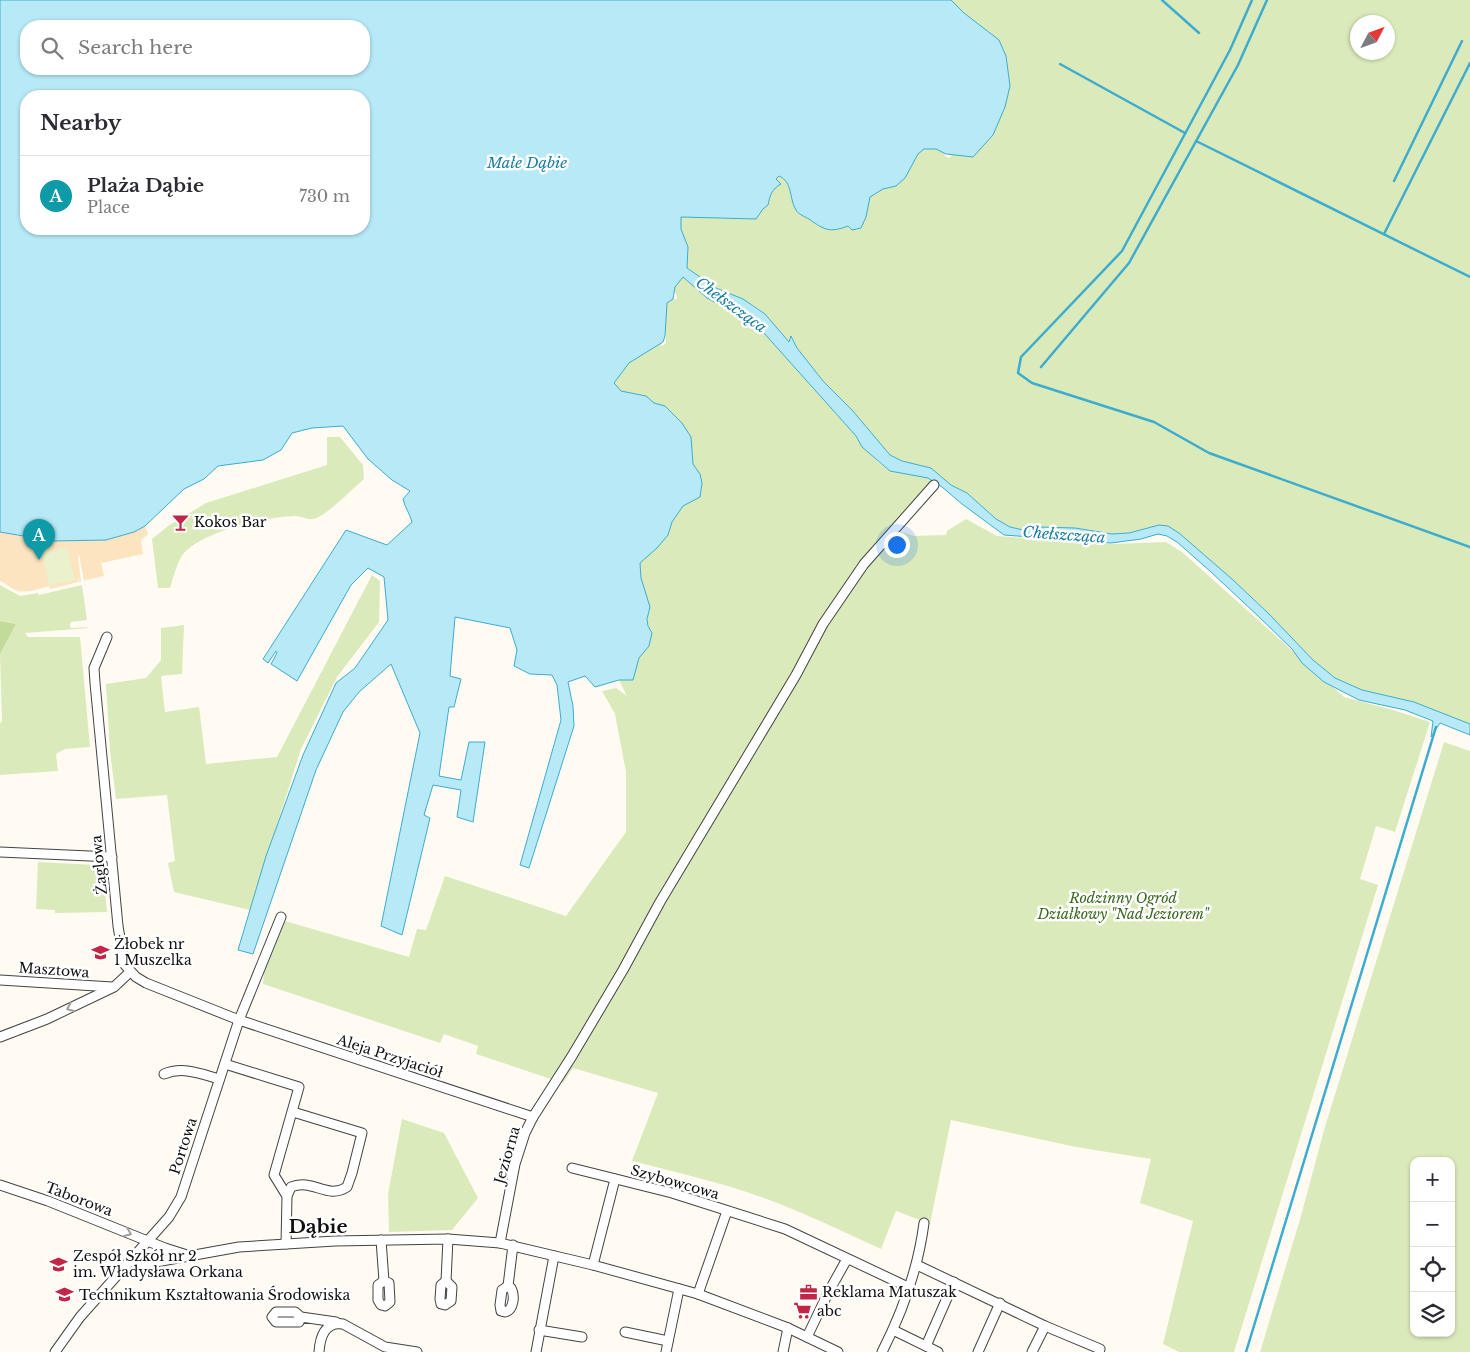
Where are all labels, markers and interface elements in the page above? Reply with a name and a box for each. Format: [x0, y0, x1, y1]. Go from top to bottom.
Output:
north arrow [1350, 15, 1395, 60]
search box [20, 20, 370, 75]
icon: search [38, 34, 66, 62]
text: Search here [78, 36, 193, 59]
text: Nearby [40, 110, 121, 136]
water label: Małe Dąbie [486, 153, 567, 172]
text: Plaża Dąbie [87, 174, 204, 197]
text: A [50, 186, 62, 206]
text: 730 m [299, 186, 350, 206]
text: Place [87, 197, 130, 217]
water label: Chełszcząca [692, 273, 770, 337]
bar icon: Kokos Bar [170, 512, 190, 532]
place label: Kokos Bar [194, 513, 267, 531]
pin: A [23, 519, 55, 560]
water label: Chełszcząca [1022, 522, 1106, 547]
your location [884, 532, 910, 558]
street label: Żaglowa [87, 834, 111, 896]
park label: Rodzinny Ogród Działkowy "Nad Jeziorem" [1036, 889, 1210, 923]
place label: Żłobek nr 1 Muszelka [114, 935, 192, 969]
school or university icon: Żłobek nr 1 Muszelka [90, 942, 110, 962]
street label: Masztowa [18, 959, 90, 981]
one-way arrow [66, 1002, 75, 1012]
street label: Aleja Przyjaciół [334, 1030, 446, 1082]
street label: Portowa [165, 1115, 201, 1177]
street label: Jeziorna [490, 1124, 524, 1188]
map controls [1410, 1157, 1455, 1337]
button: + [1410, 1157, 1455, 1202]
street label: Szybowcowa [629, 1161, 722, 1203]
street label: Taborowa [43, 1178, 115, 1220]
button: − [1410, 1202, 1455, 1247]
district label: Dąbie [288, 1215, 348, 1238]
one-way arrow [123, 1226, 132, 1237]
place label: Zespół Szkół nr 2 im. Władysława Orkana [73, 1247, 243, 1281]
button: locate [1410, 1247, 1455, 1292]
school or university icon: Zespół Szkół nr 2 im. Władysława Orkana [49, 1254, 69, 1274]
office icon: Reklama Matuszak [798, 1282, 818, 1302]
place label: Reklama Matuszak [822, 1283, 957, 1301]
school or university icon: Technikum Kształtowania Środowiska [55, 1285, 75, 1305]
place label: Technikum Kształtowania Środowiska [79, 1285, 351, 1304]
button: layers [1410, 1292, 1455, 1337]
supermarket icon: abc [793, 1301, 813, 1321]
place label: abc [817, 1302, 842, 1320]

